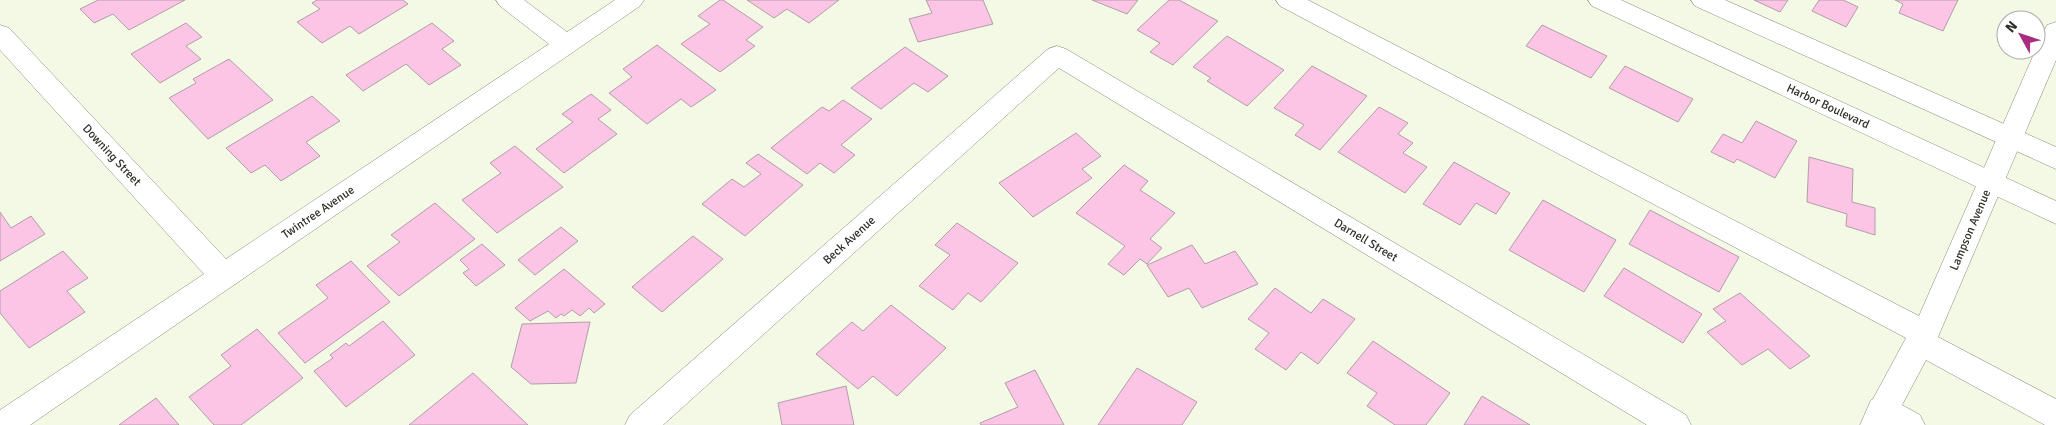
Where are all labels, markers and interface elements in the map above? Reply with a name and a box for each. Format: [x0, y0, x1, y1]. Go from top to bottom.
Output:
north arrow [1996, 10, 2046, 60]
text: N [2002, 18, 2021, 36]
street label: Harbor Boulevard [1784, 81, 1872, 132]
street label: Downing Street [79, 121, 144, 189]
street label: Twintree Avenue [279, 183, 357, 242]
street label: Lampson Avenue [1947, 188, 1994, 273]
street label: Beck Avenue [820, 213, 879, 268]
street label: Darnell Street [1331, 216, 1400, 265]

